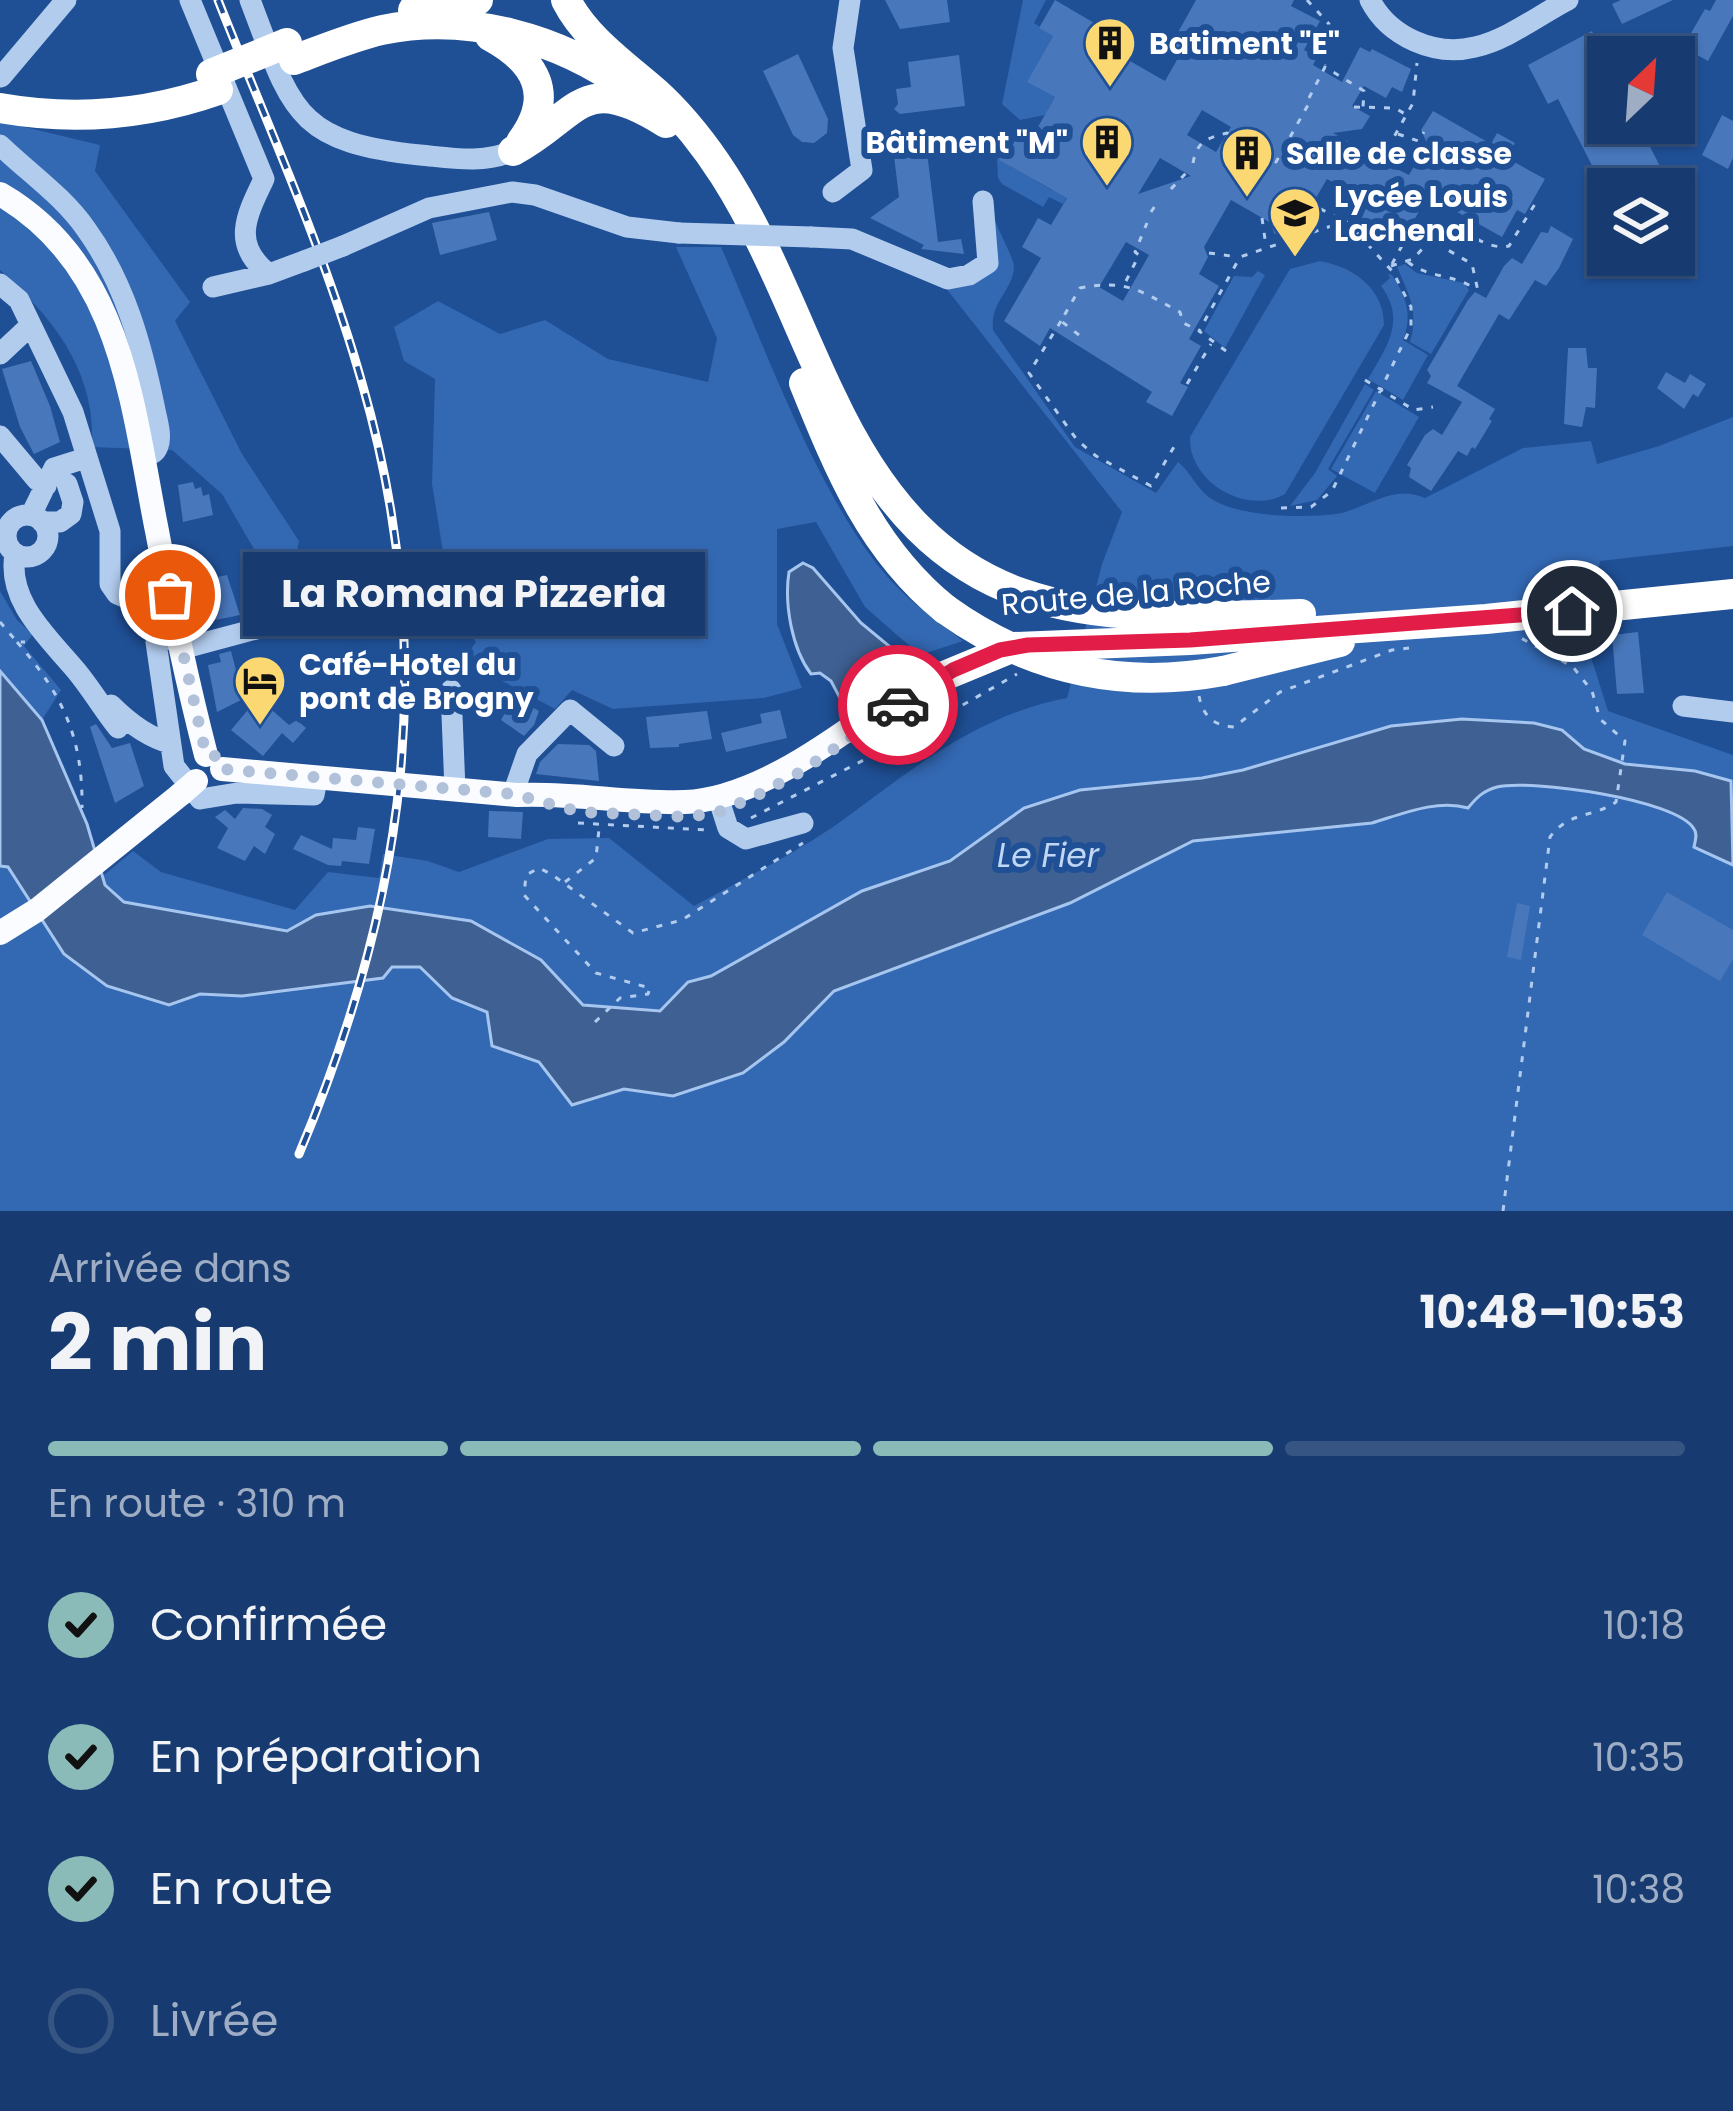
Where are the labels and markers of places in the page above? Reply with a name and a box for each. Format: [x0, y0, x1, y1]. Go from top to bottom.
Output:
building icon: Batiment "E" [1082, 15, 1138, 89]
place label: Batiment "E" [1149, 22, 1340, 65]
building icon: Bâtiment "M" [1079, 114, 1135, 188]
place label: Bâtiment "M" [866, 121, 1068, 164]
building icon: Salle de classe [1219, 125, 1275, 199]
place label: Salle de classe [1286, 132, 1512, 175]
place label: Lycée Louis Lachenal [1334, 175, 1508, 252]
school or university icon: Lycée Louis Lachenal [1267, 185, 1323, 259]
pin [119, 544, 221, 646]
callout: La Romana Pizzeria [242, 553, 704, 637]
pin [1521, 560, 1623, 662]
place label: Café-Hotel du pont de Brogny [299, 643, 534, 720]
hotel icon: Café-Hotel du pont de Brogny [232, 653, 288, 727]

